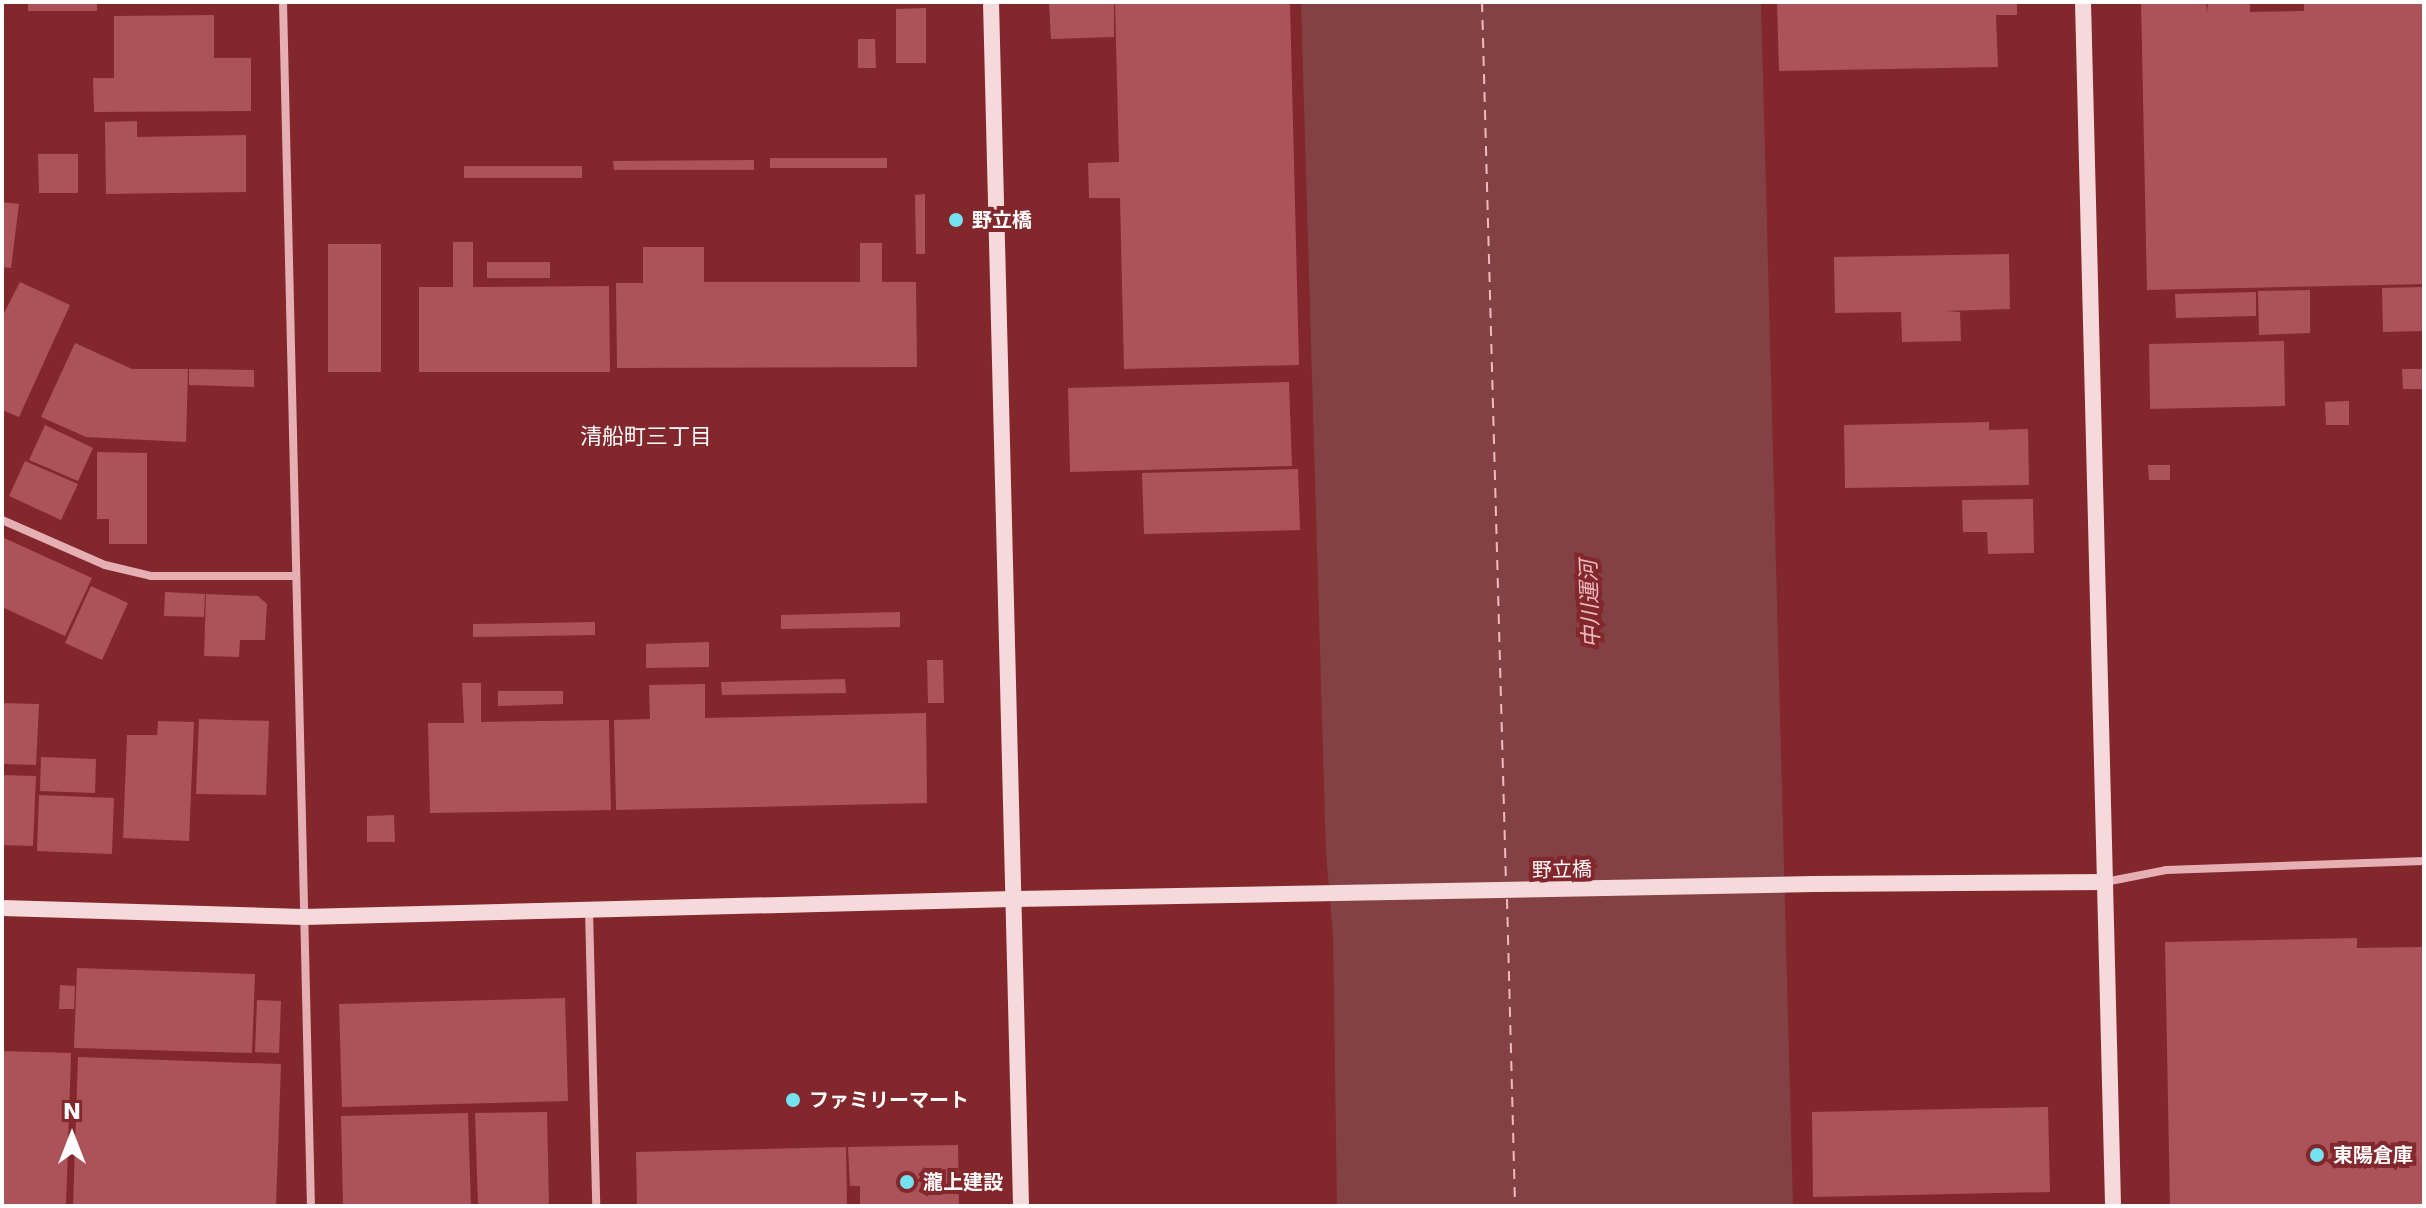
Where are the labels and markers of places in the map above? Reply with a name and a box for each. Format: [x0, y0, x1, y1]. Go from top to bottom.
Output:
place label: 野立橋 [972, 208, 1032, 232]
marker: 野立橋 [947, 211, 965, 229]
place label: ファミリーマート [809, 1088, 969, 1112]
marker: ファミリーマート [784, 1091, 802, 1109]
place label: 東陽倉庫 [2333, 1143, 2413, 1167]
marker: 東陽倉庫 [2308, 1146, 2326, 1164]
place label: 瀧上建設 [923, 1170, 1003, 1194]
marker: 瀧上建設 [898, 1173, 916, 1191]

